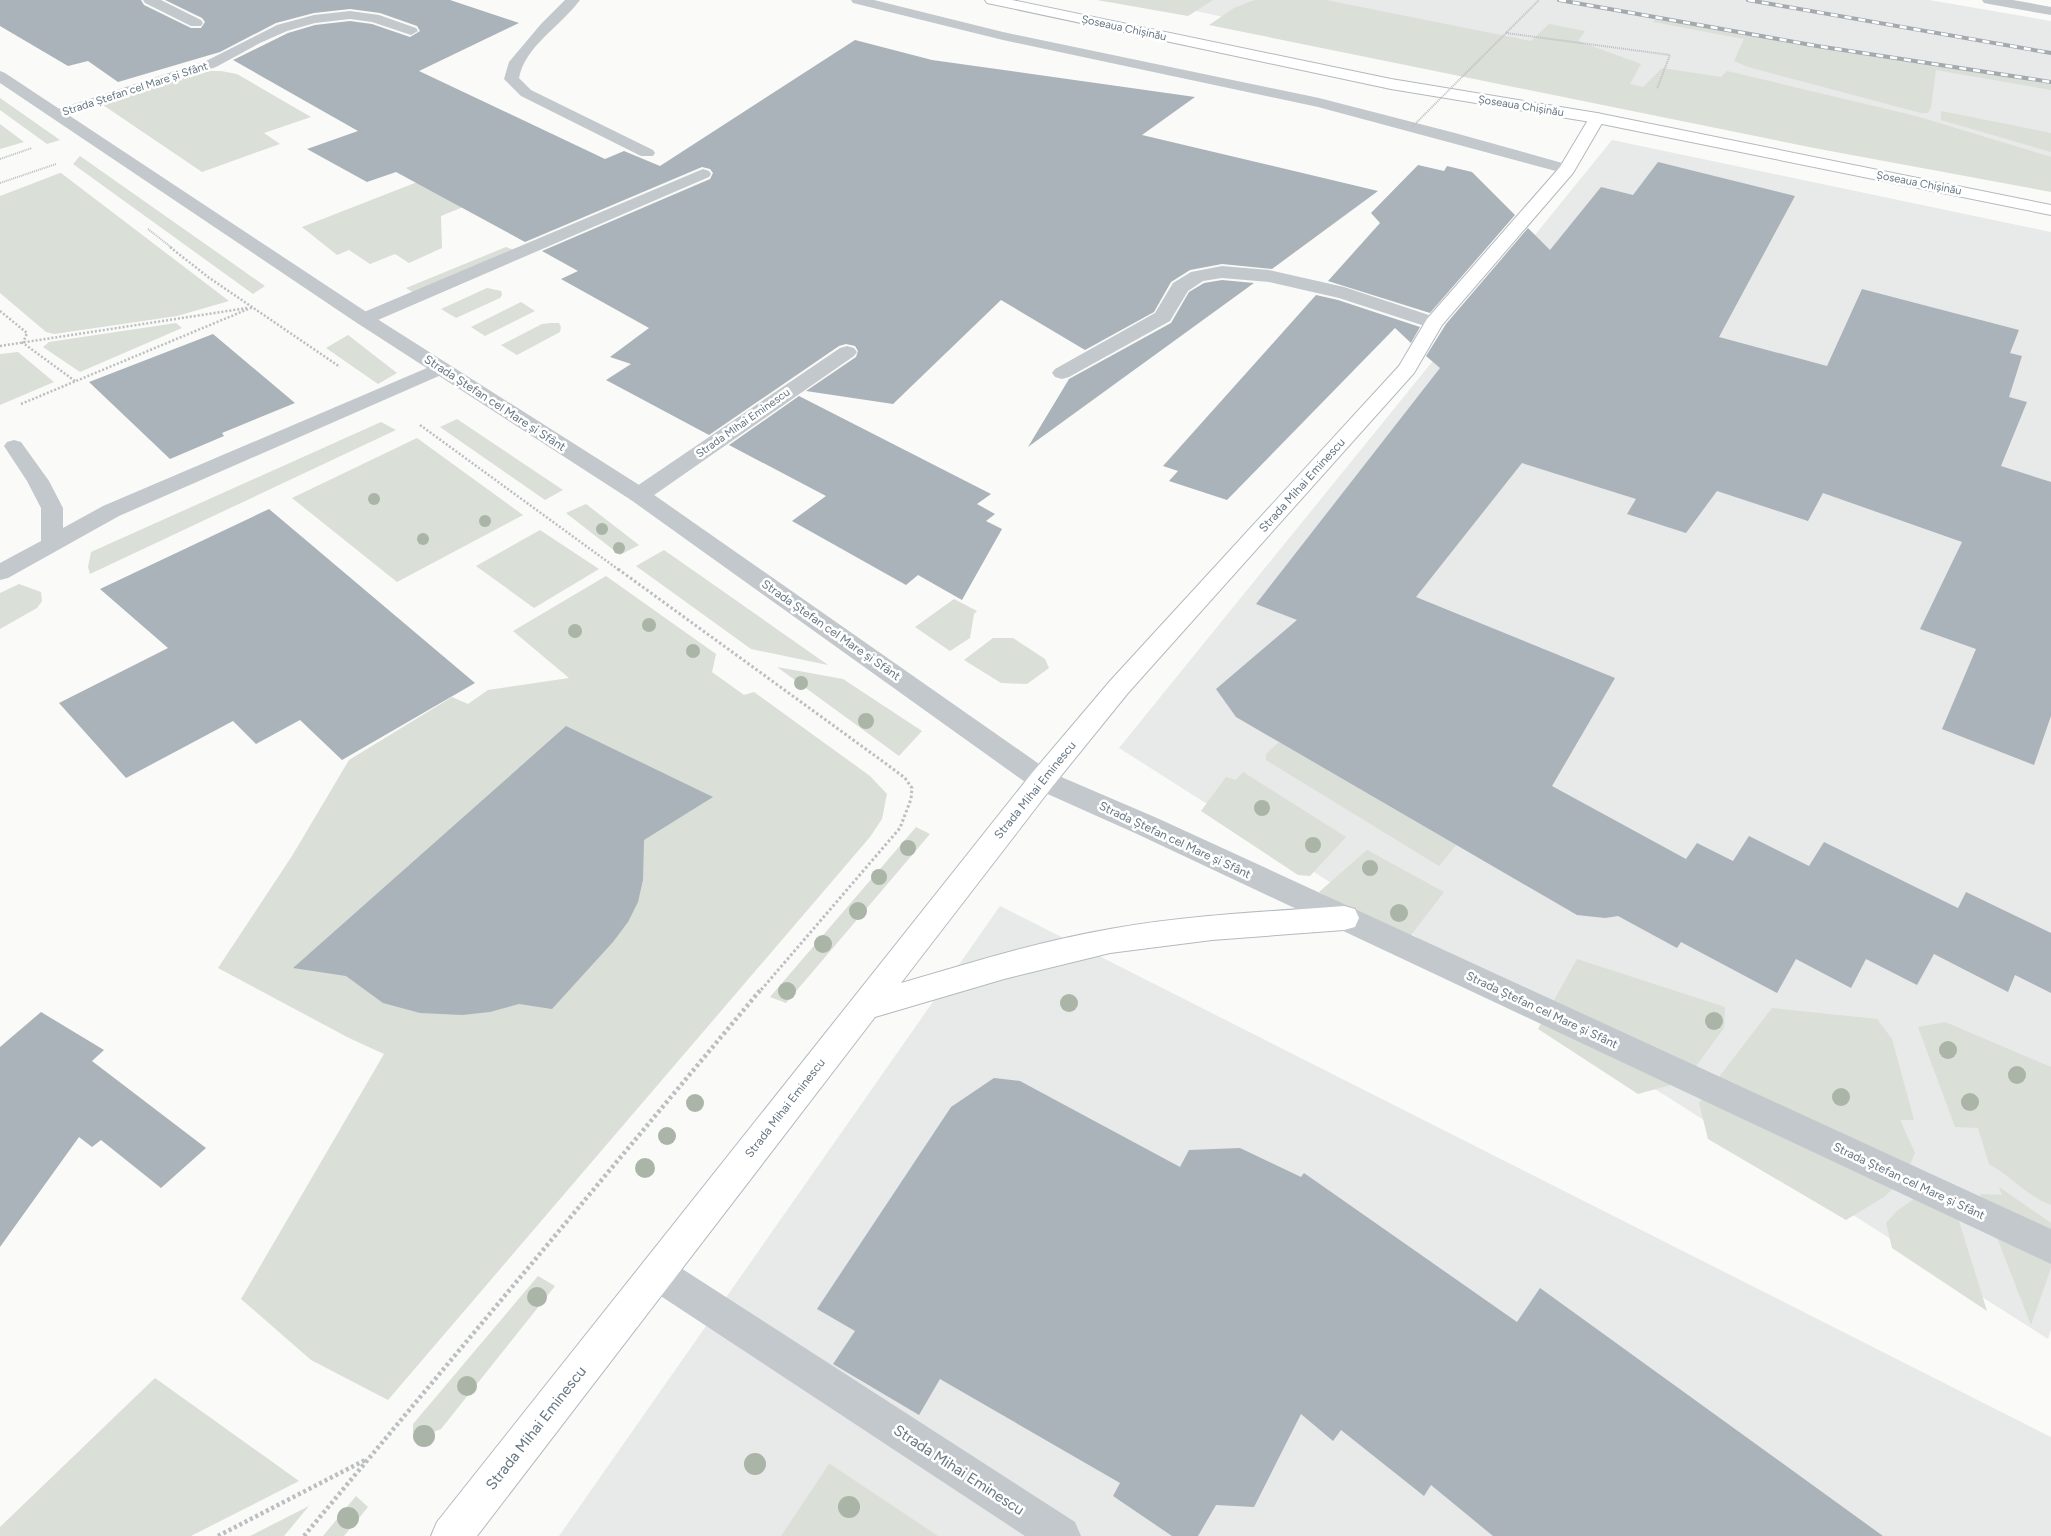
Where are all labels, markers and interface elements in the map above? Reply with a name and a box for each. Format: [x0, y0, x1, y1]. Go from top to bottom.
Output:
street label: Șoseaua Chișinău [1080, 13, 1168, 43]
street label: Strada Ștefan cel Mare și Sfânt [61, 59, 209, 119]
street label: Șoseaua Chișinău [1477, 93, 1565, 119]
street label: Șoseaua Chișinău [1875, 168, 1963, 198]
street label: Strada Ștefan cel Mare și Sfânt [422, 352, 569, 454]
street label: Strada Mihai Eminescu [694, 386, 792, 460]
street label: Strada Mihai Eminescu [1256, 435, 1348, 535]
street label: Strada Ștefan cel Mare și Sfânt [759, 577, 903, 684]
street label: Strada Mihai Eminescu [991, 738, 1079, 842]
street label: Strada Ștefan cel Mare și Sfânt [1097, 799, 1253, 882]
street label: Strada Ștefan cel Mare și Sfânt [1464, 969, 1620, 1052]
street label: Strada Mihai Eminescu [742, 1056, 828, 1160]
street label: Strada Ștefan cel Mare și Sfânt [1831, 1140, 1987, 1223]
street label: Strada Mihai Eminescu [482, 1362, 590, 1494]
street label: Strada Mihai Eminescu [890, 1421, 1028, 1519]

